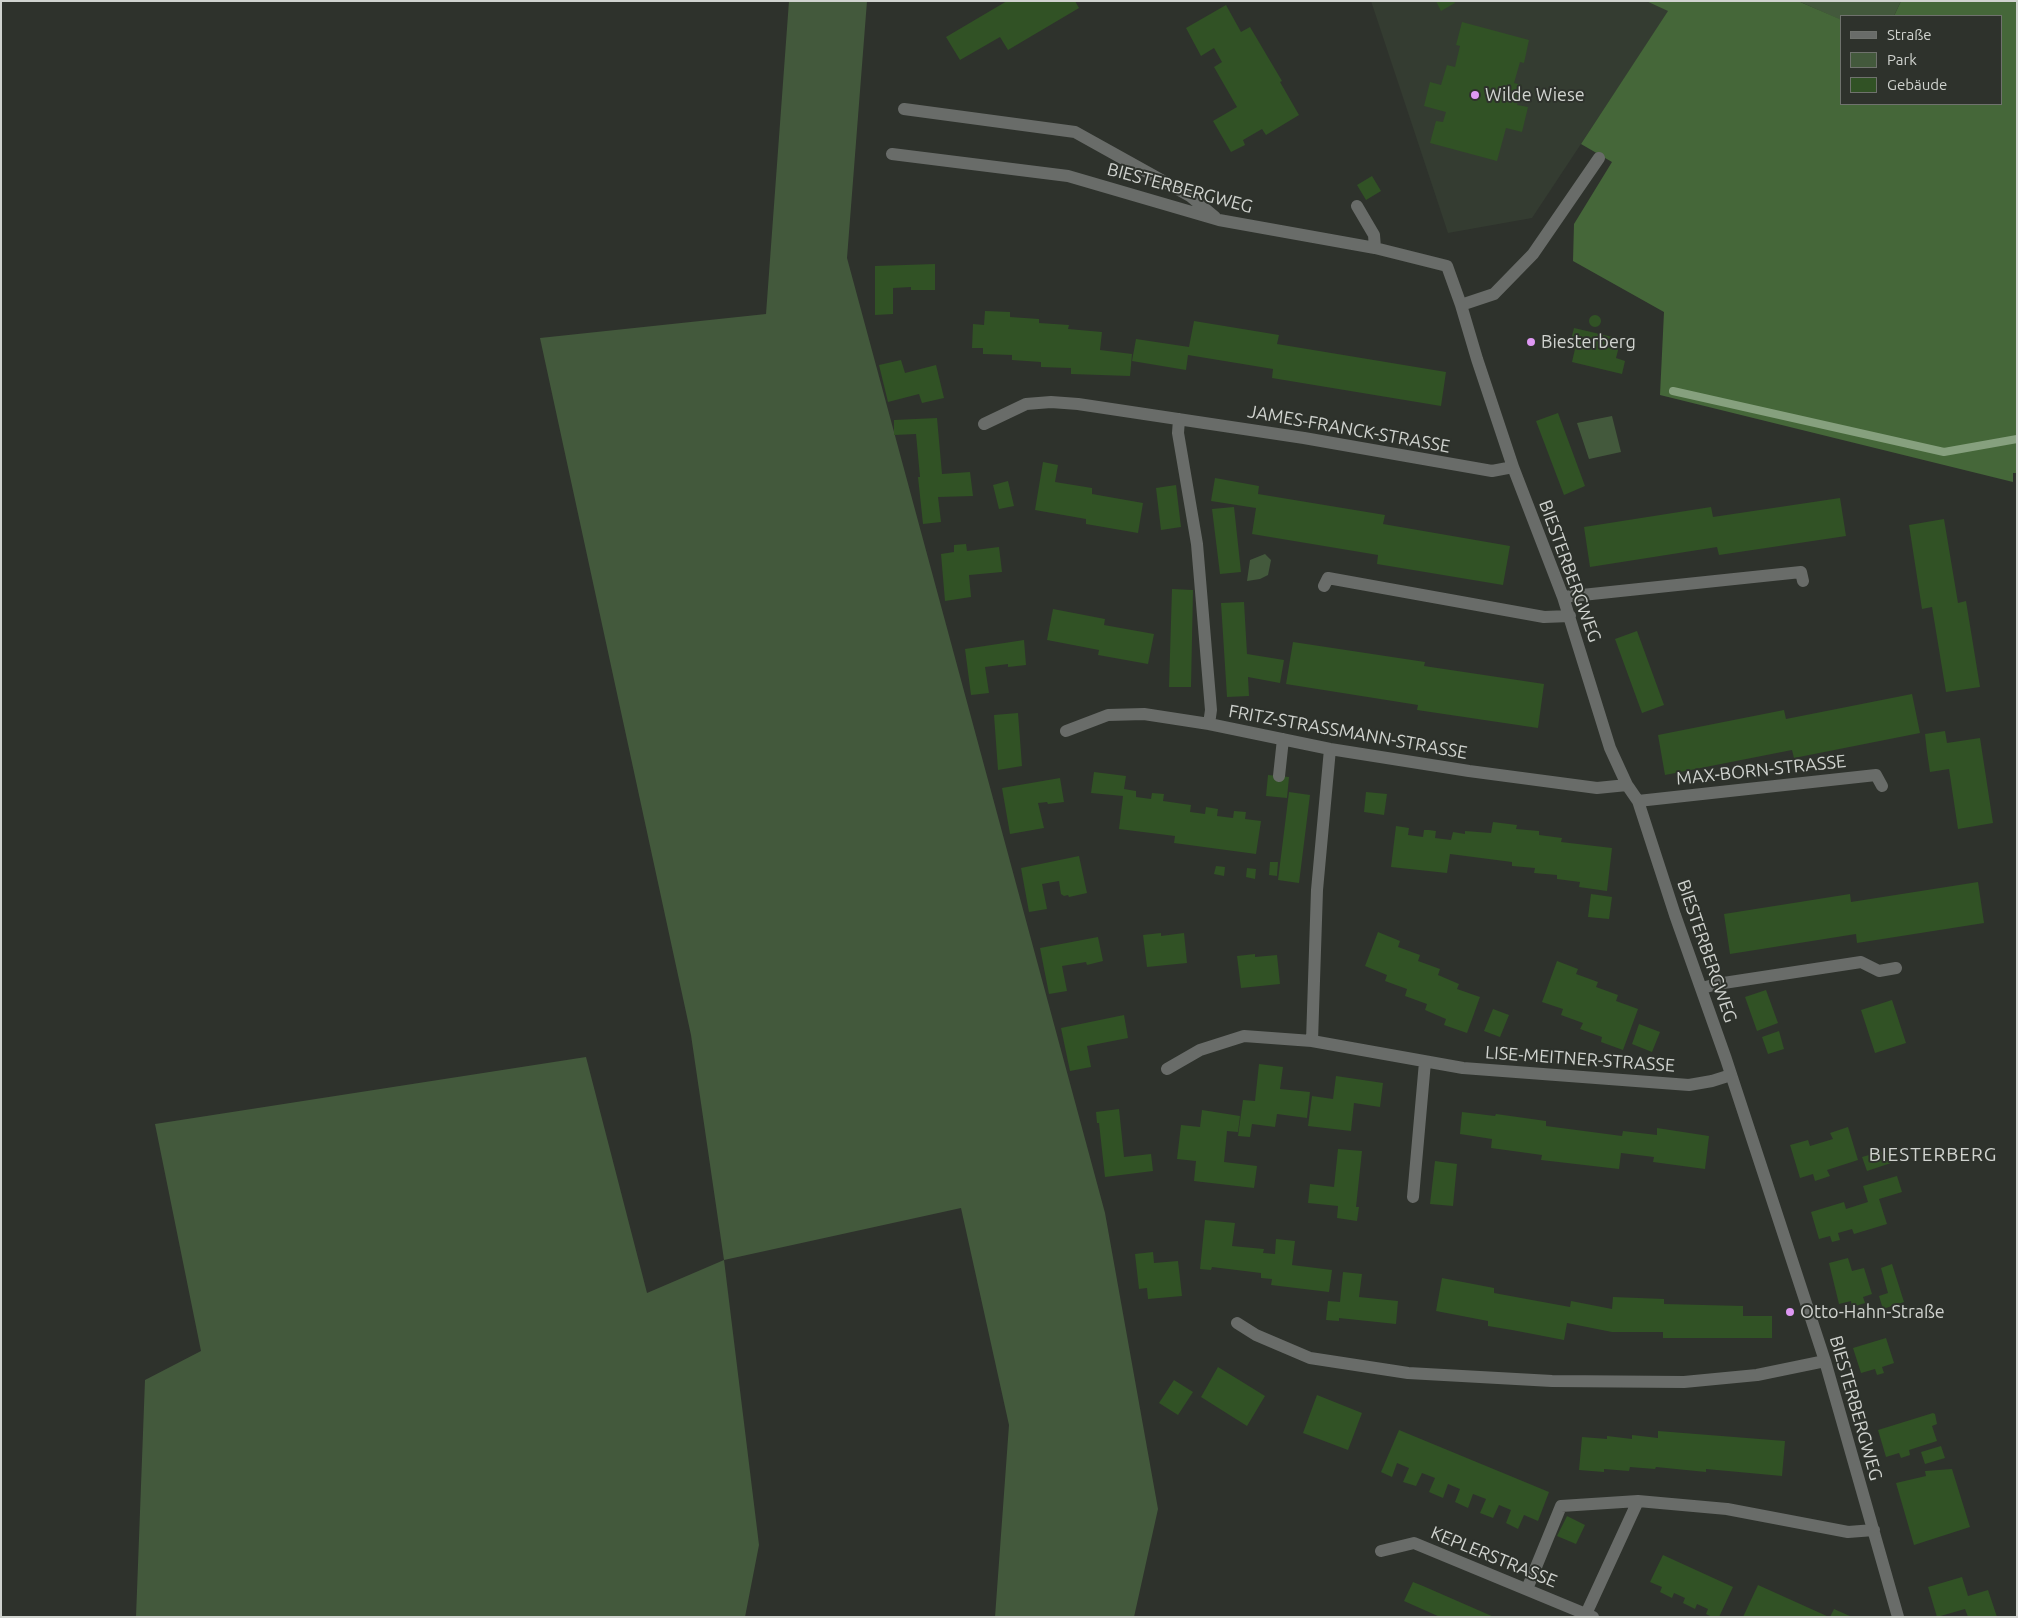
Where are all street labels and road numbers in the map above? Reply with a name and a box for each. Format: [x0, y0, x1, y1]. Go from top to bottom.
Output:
street label: BIESTERBERGWEG [1105, 158, 1255, 218]
street label: JAMES-FRANCK-STRASSE [1246, 401, 1452, 457]
street label: BIESTERBERGWEG [1534, 497, 1606, 645]
street label: FRITZ-STRASSMANN-STRASSE [1227, 700, 1469, 764]
street label: MAX-BORN-STRASSE [1675, 750, 1847, 790]
street label: BIESTERBERGWEG [1672, 877, 1742, 1025]
street label: LISE-MEITNER-STRASSE [1484, 1042, 1676, 1076]
street label: BIESTERBERGWEG [1825, 1333, 1887, 1483]
street label: KEPLERSTRASSE [1428, 1522, 1560, 1592]

